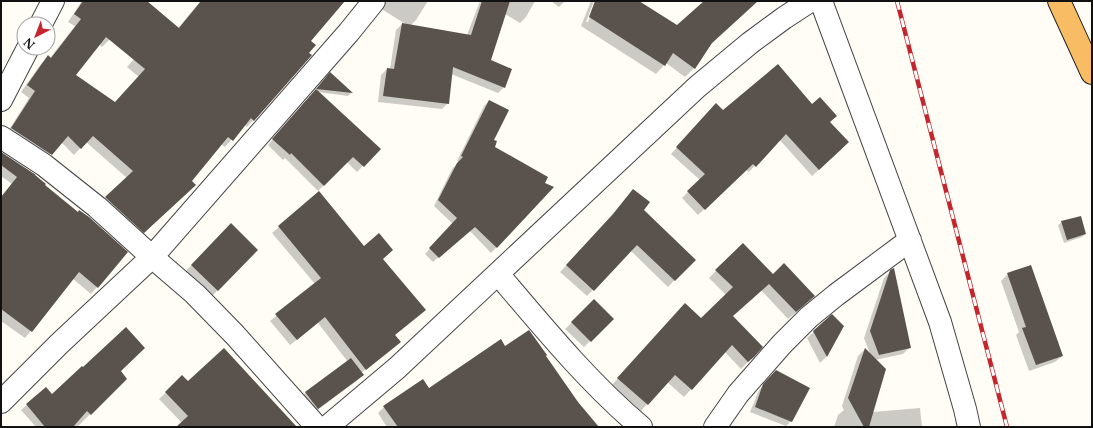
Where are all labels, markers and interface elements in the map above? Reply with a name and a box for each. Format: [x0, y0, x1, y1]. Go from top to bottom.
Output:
north arrow [16, 16, 56, 56]
text: N [20, 34, 38, 52]

